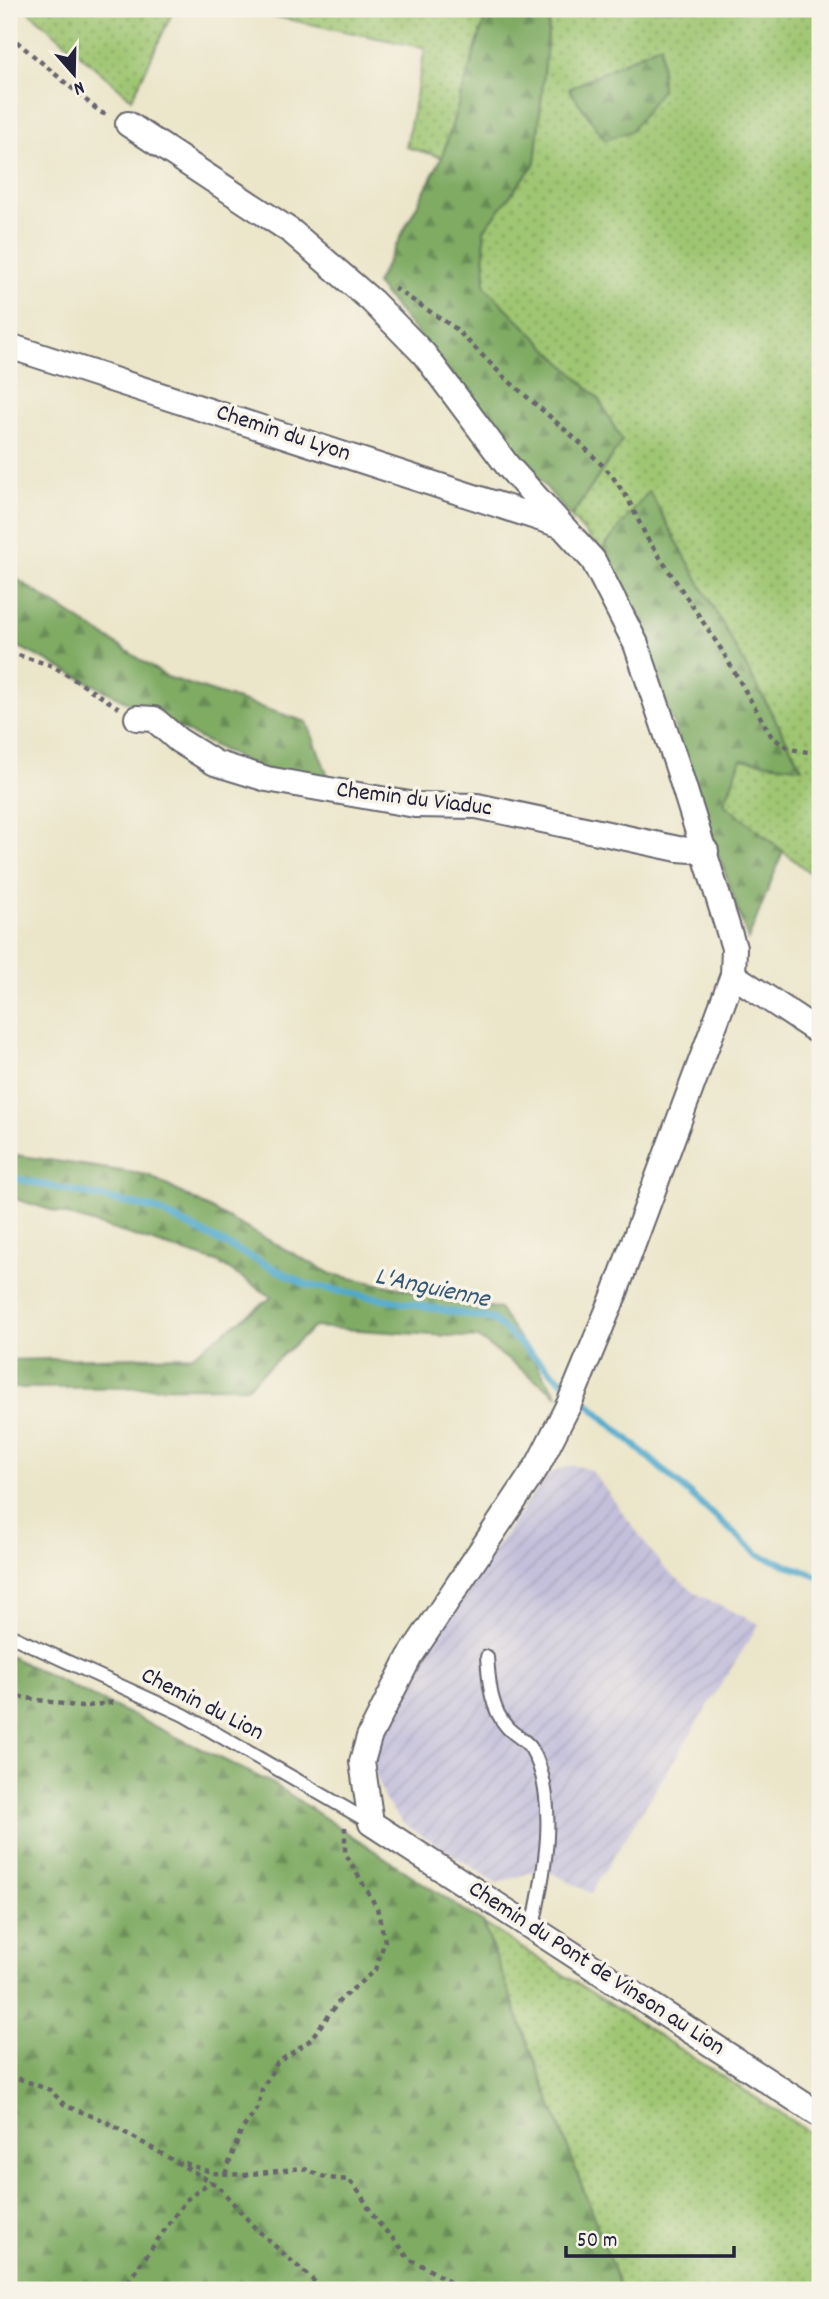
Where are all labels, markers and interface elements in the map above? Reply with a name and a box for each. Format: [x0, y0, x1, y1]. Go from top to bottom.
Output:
north arrow [38, 38, 108, 108]
text: N [70, 72, 88, 101]
street label: Chemin du Lyon [212, 396, 354, 472]
street label: Chemin du Viaduc [334, 774, 494, 826]
water label: L'Anguienne [371, 1259, 494, 1320]
street label: Chemin du Lion [135, 1659, 269, 1751]
street label: Chemin du Pont de Vinson au Lion [461, 1873, 731, 2065]
scale bar [566, 2215, 734, 2259]
text: 50 m [577, 2227, 617, 2257]

